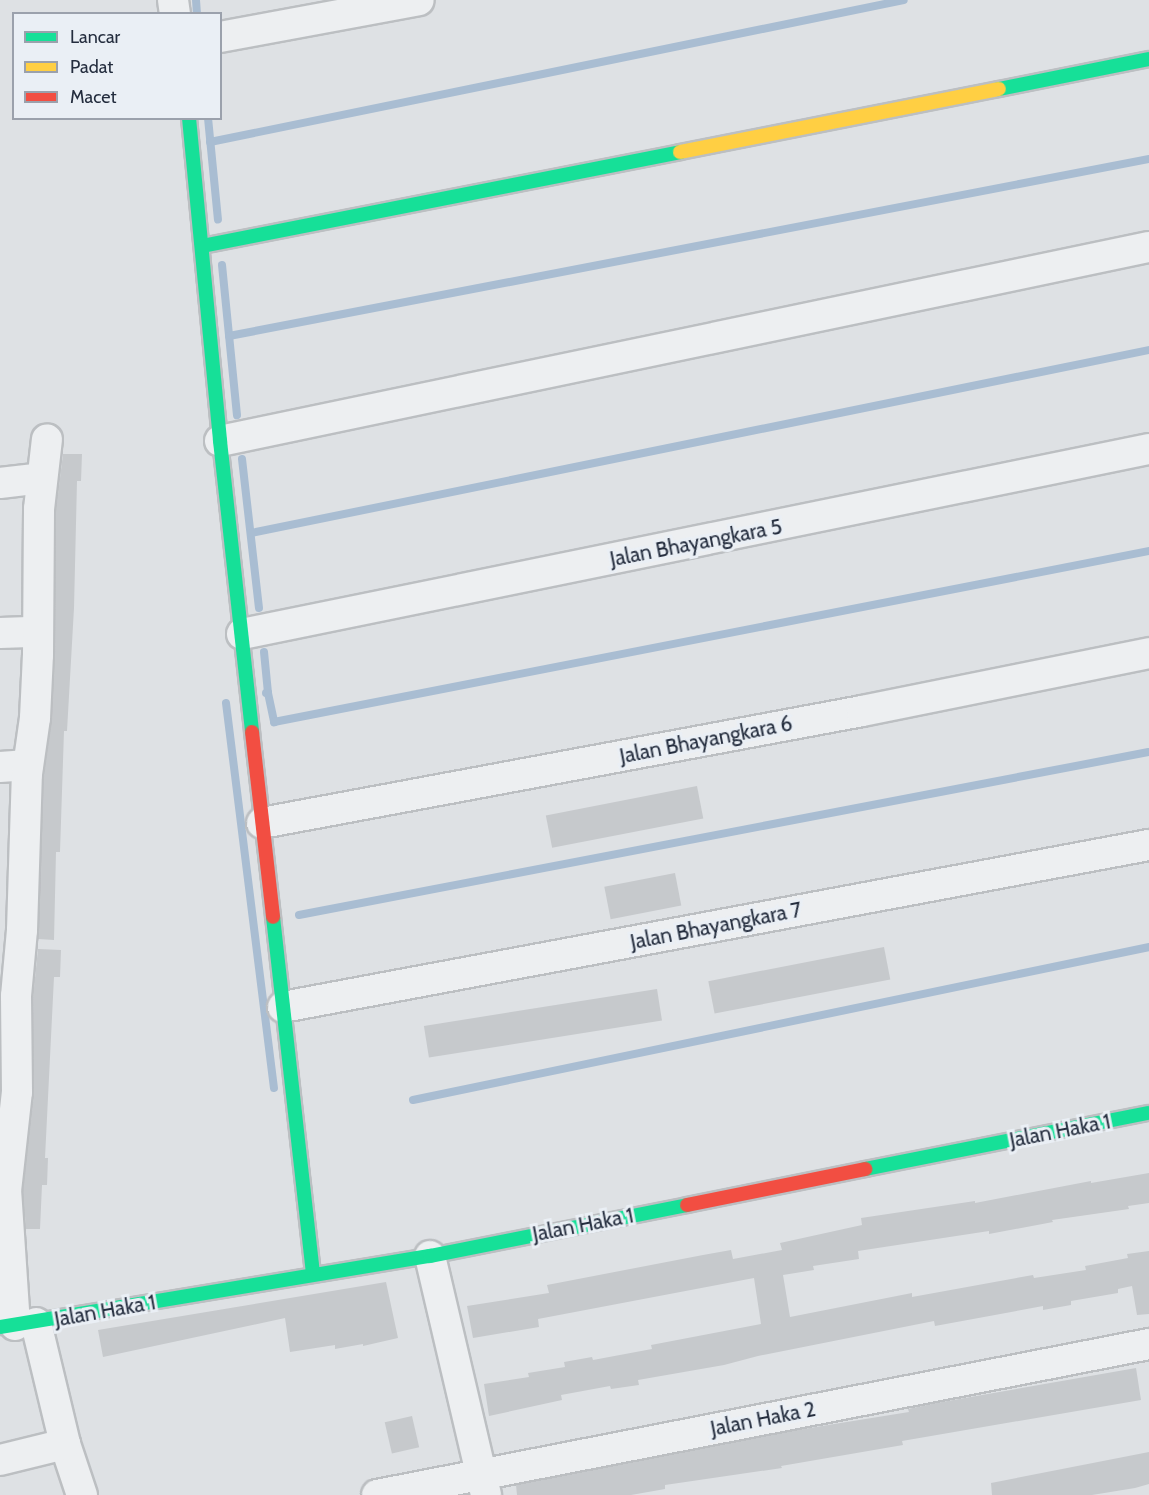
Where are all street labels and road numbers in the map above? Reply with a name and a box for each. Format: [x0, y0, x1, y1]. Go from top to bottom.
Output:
street label: Jalan Bhayangkara 5 [608, 514, 784, 572]
street label: Jalan Bhayangkara 6 [617, 711, 795, 769]
street label: Jalan Bhayangkara 7 [628, 897, 804, 955]
street label: Jalan Haka 1 [1007, 1109, 1113, 1153]
street label: Jalan Haka 1 [530, 1203, 636, 1247]
street label: Jalan Haka 1 [52, 1290, 158, 1332]
street label: Jalan Haka 2 [708, 1396, 818, 1442]

